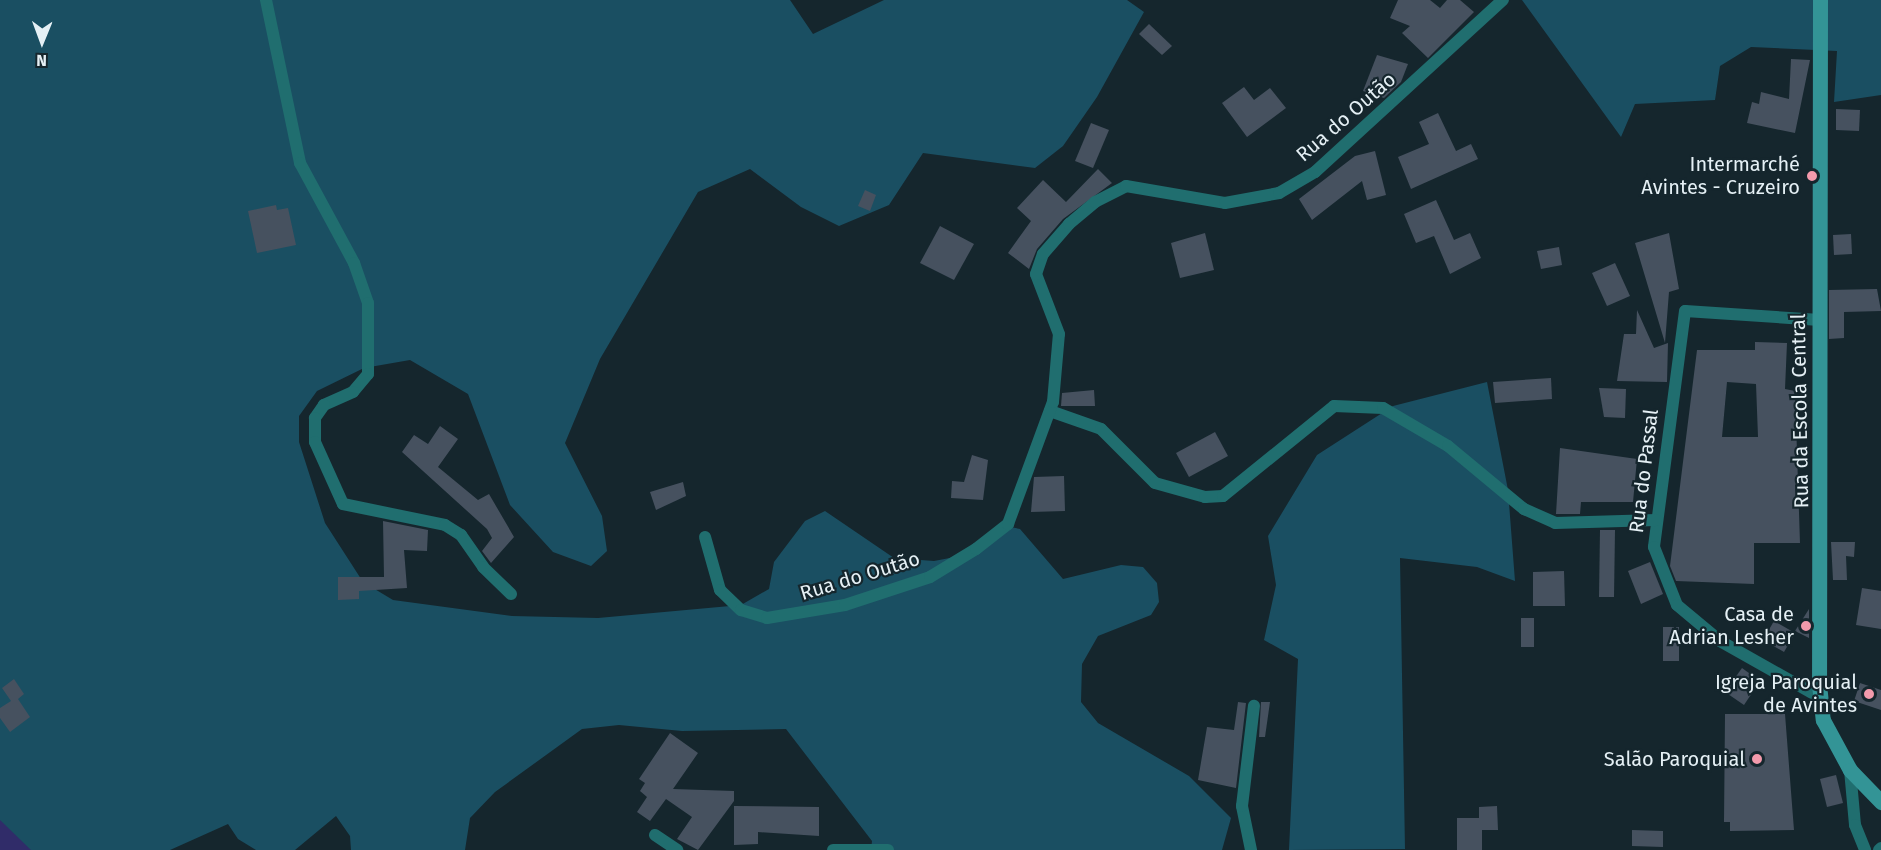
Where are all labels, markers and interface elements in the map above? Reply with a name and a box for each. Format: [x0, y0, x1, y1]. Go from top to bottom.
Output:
north arrow [12, 12, 72, 72]
text: N [36, 51, 47, 70]
street label: Rua do Outão [1291, 67, 1401, 167]
place label: Intermarché Avintes - Cruzeiro [1641, 152, 1800, 199]
marker: Intermarché Avintes - Cruzeiro [1805, 169, 1819, 183]
street label: Rua da Escola Central [1786, 313, 1814, 509]
street label: Rua do Passal [1624, 408, 1664, 534]
street label: Rua do Outão [797, 546, 923, 606]
place label: Casa de Adrian Lesher [1669, 602, 1794, 649]
marker: Casa de Adrian Lesher [1799, 619, 1813, 633]
place label: Igreja Paroquial de Avintes [1715, 670, 1857, 717]
marker: Igreja Paroquial de Avintes [1862, 687, 1876, 701]
place label: Salão Paroquial [1604, 747, 1745, 771]
marker: Salão Paroquial [1750, 752, 1764, 766]

